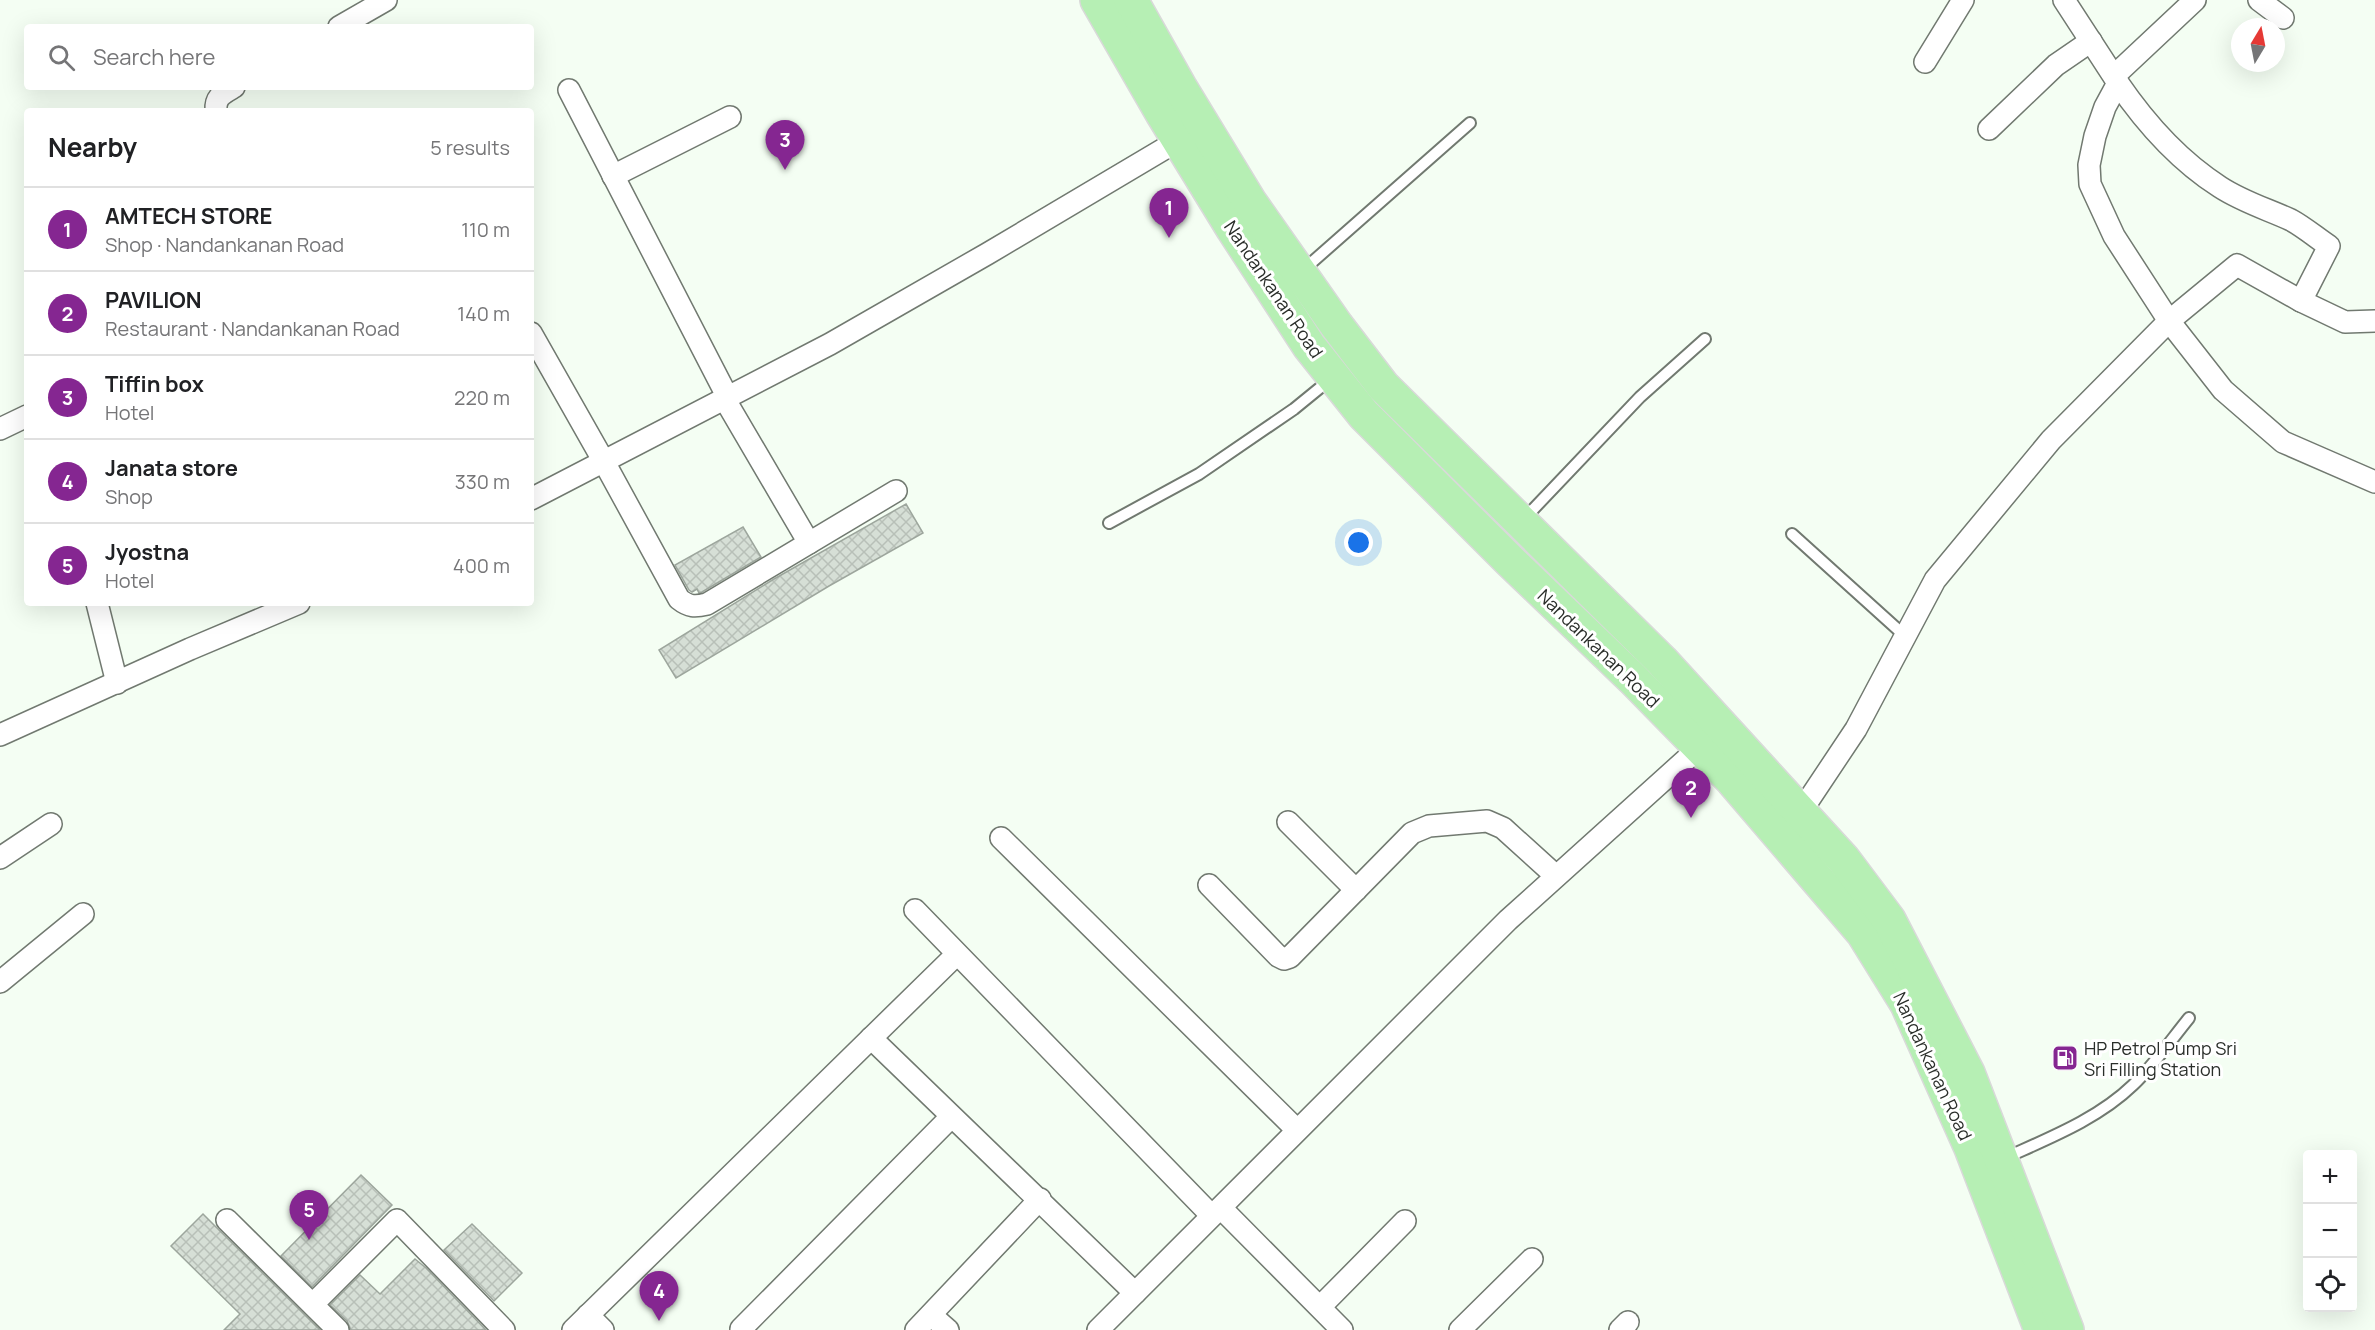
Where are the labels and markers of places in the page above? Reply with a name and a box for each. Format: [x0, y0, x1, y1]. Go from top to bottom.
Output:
pin: 3 [766, 120, 804, 170]
pin: 1 [1150, 188, 1188, 238]
pin: 2 [1672, 768, 1710, 818]
place label: HP Petrol Pump Sri Sri Filling Station [2084, 1036, 2237, 1081]
fuel station icon: HP Petrol Pump Sri Sri Filling Station [2050, 1043, 2080, 1073]
pin: 5 [290, 1190, 328, 1240]
pin: 4 [640, 1272, 678, 1321]

